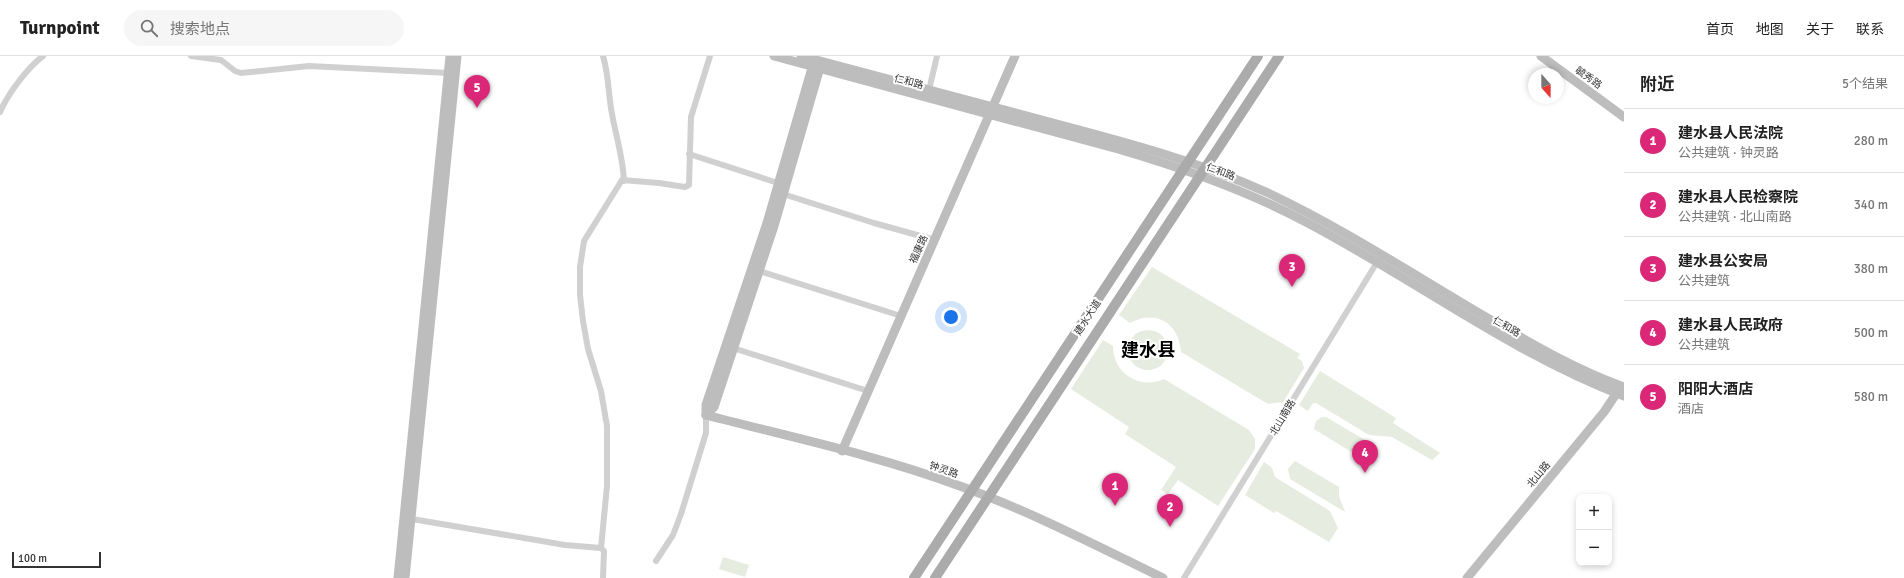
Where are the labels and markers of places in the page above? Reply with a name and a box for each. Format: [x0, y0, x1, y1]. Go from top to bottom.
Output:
pin: 5 [464, 75, 490, 108]
pin: 3 [1279, 254, 1305, 287]
pin: 4 [1352, 440, 1378, 473]
pin: 1 [1102, 473, 1128, 506]
pin: 2 [1157, 494, 1183, 527]

